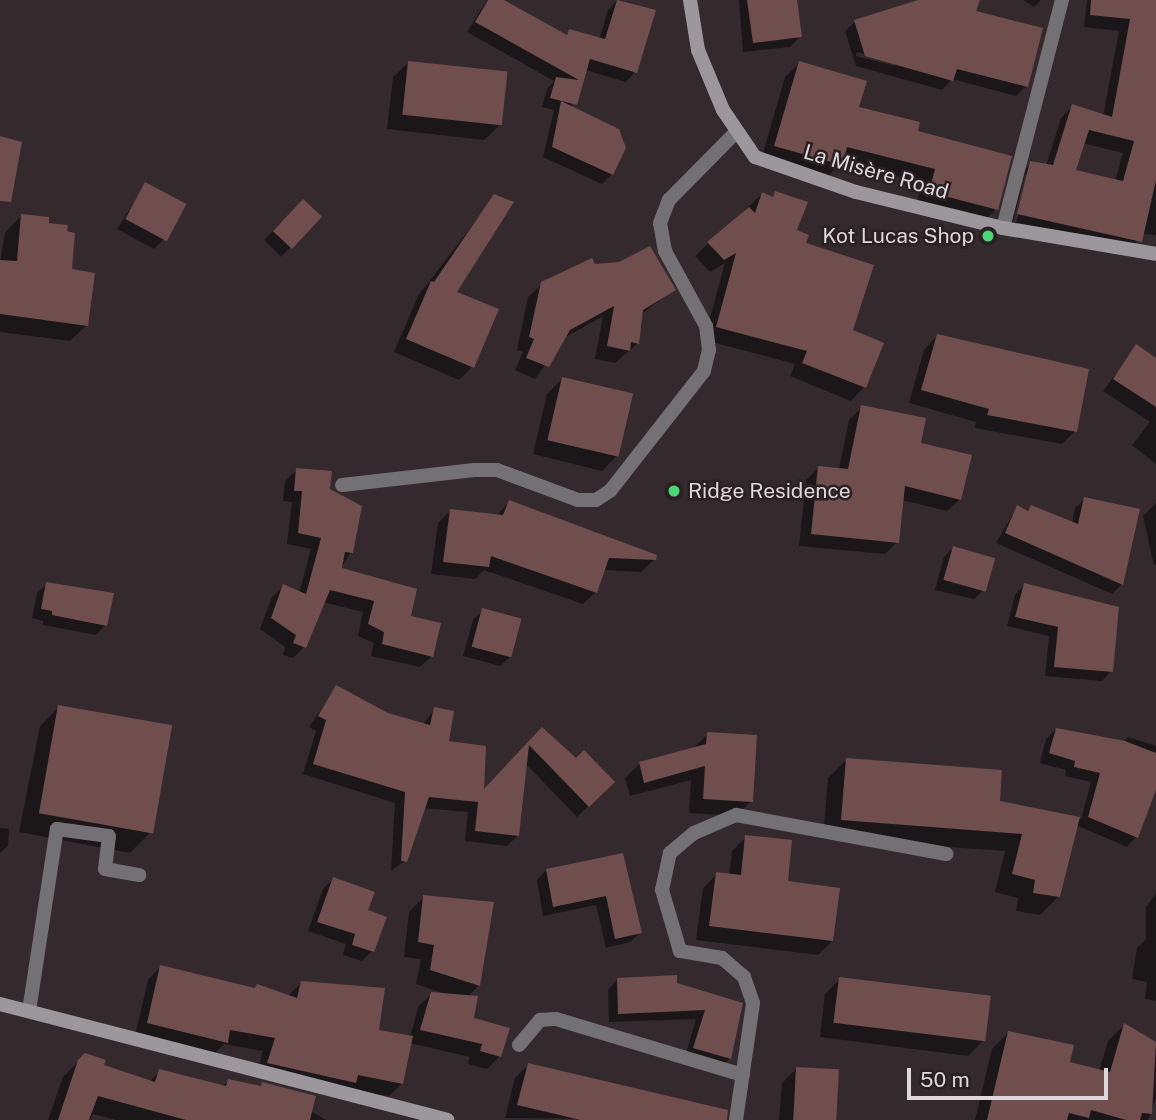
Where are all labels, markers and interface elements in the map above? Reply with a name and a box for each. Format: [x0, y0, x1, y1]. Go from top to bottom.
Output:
street label: La Misère Road [801, 139, 951, 205]
place label: Kot Lucas Shop [822, 223, 974, 249]
marker: Kot Lucas Shop [980, 228, 996, 244]
place label: Ridge Residence [688, 478, 851, 504]
marker: Ridge Residence [666, 483, 682, 499]
scale bar [911, 1054, 1112, 1098]
text: 50 m [920, 1067, 970, 1092]

